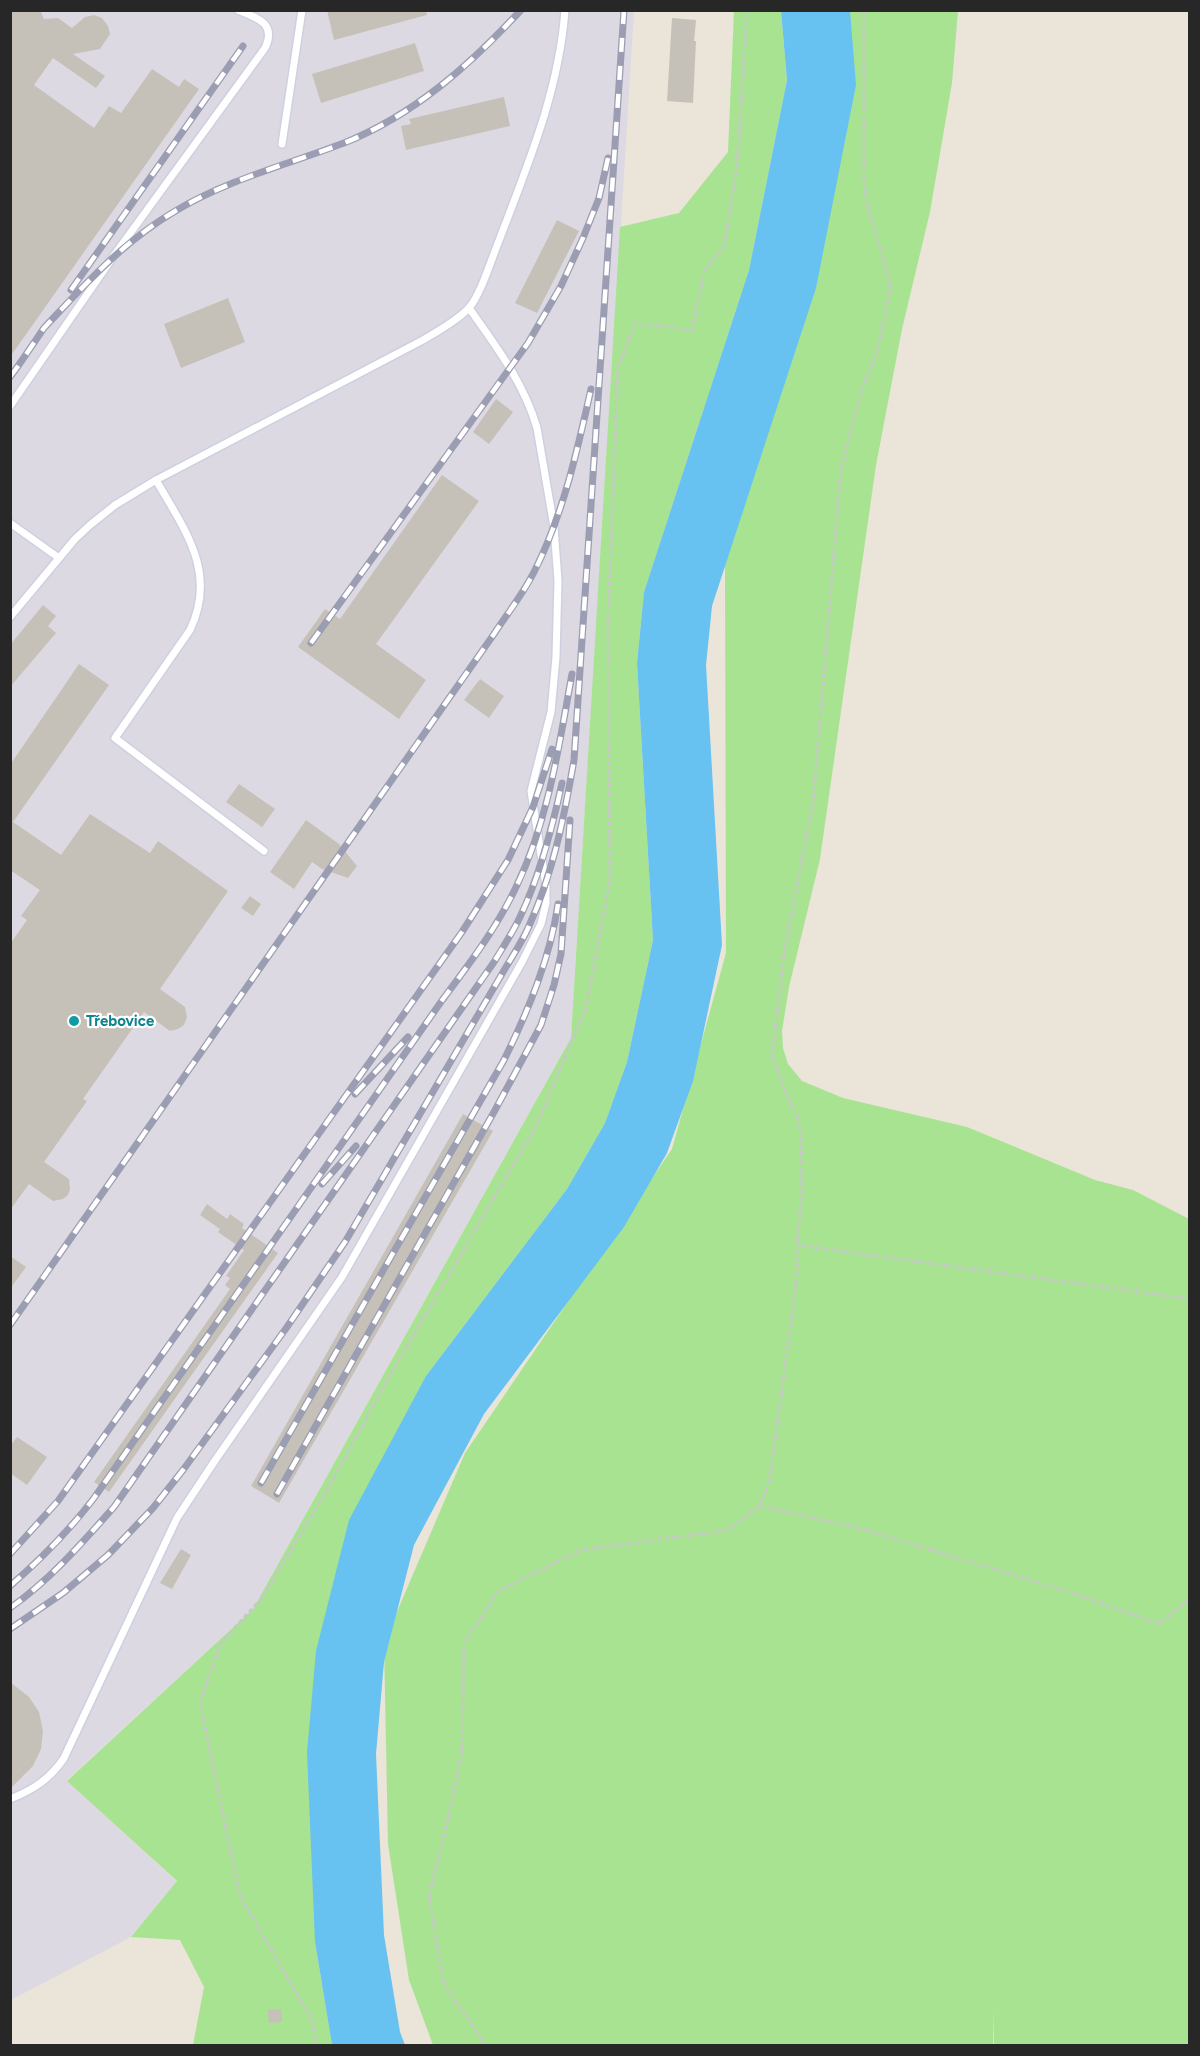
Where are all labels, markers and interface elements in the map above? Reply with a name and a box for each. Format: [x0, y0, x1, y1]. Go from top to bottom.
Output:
place label: Třebovice [86, 1012, 155, 1030]
marker: Třebovice [67, 1014, 81, 1028]

